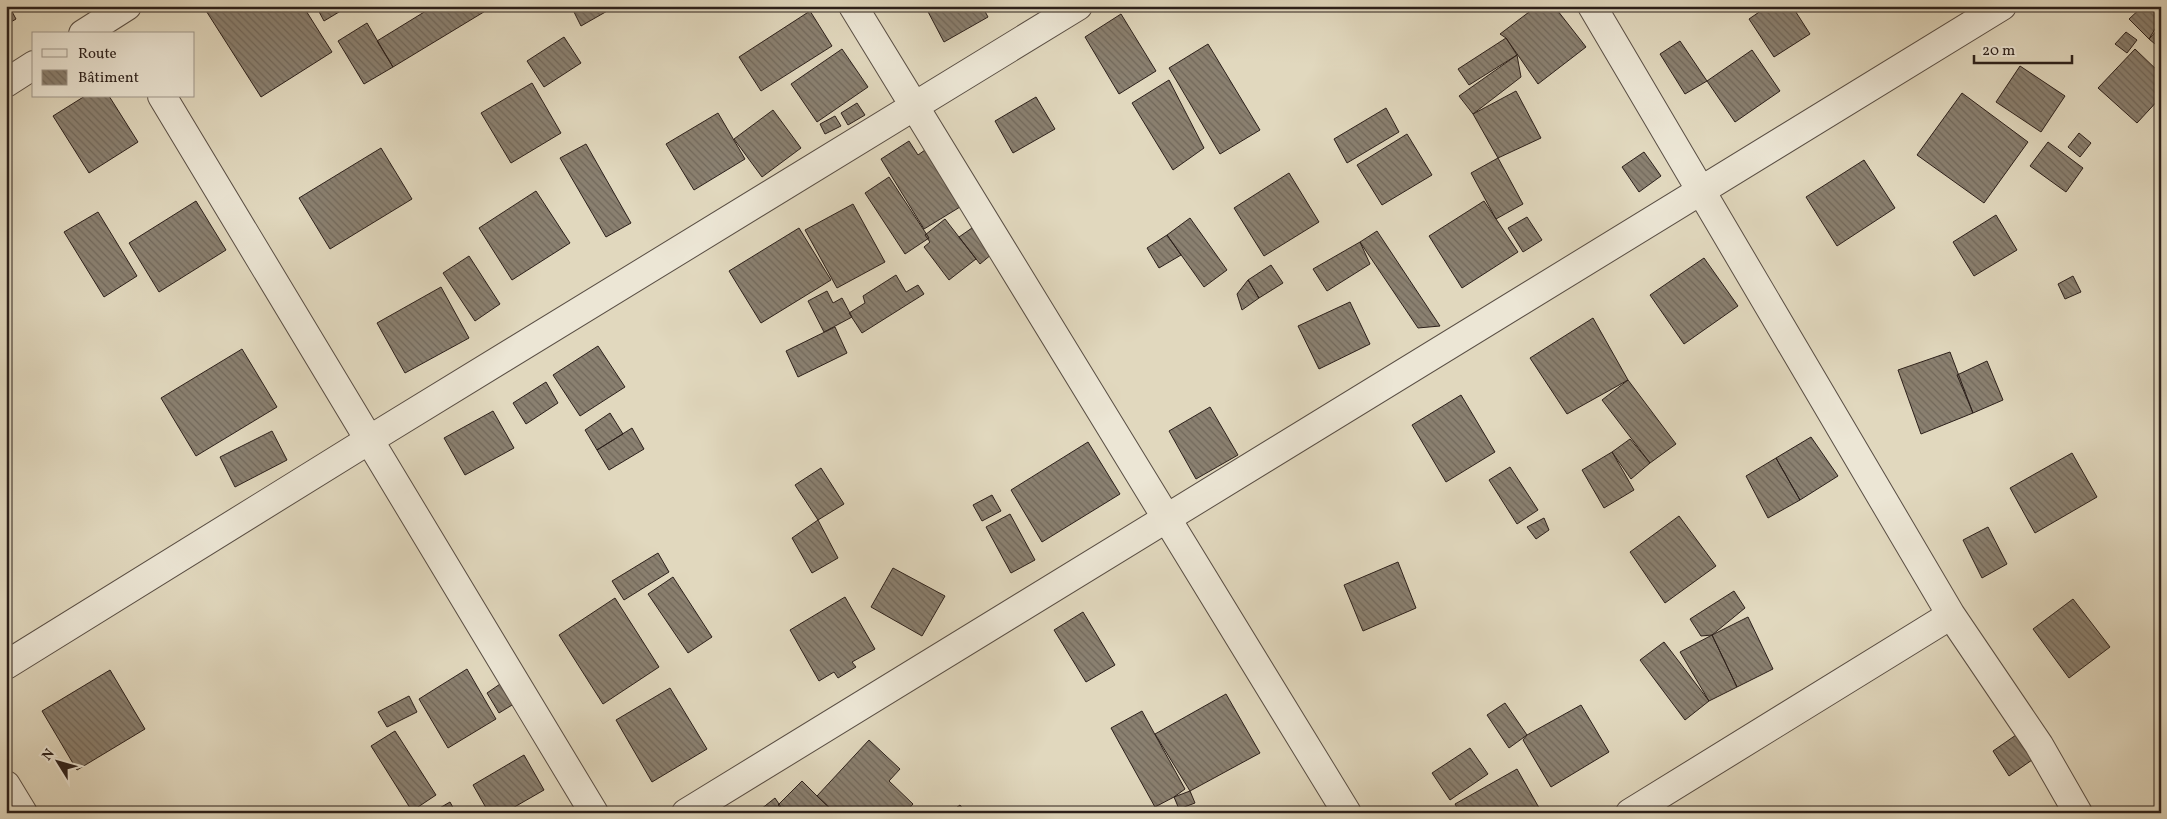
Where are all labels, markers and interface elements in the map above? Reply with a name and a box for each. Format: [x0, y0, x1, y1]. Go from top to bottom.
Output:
legend [32, 32, 195, 98]
scale bar [1974, 32, 2072, 64]
text: 20 m [1982, 41, 2015, 62]
text: Route [78, 44, 117, 65]
text: Bâtiment [78, 68, 139, 89]
north arrow [32, 736, 82, 786]
text: N [38, 745, 59, 765]

